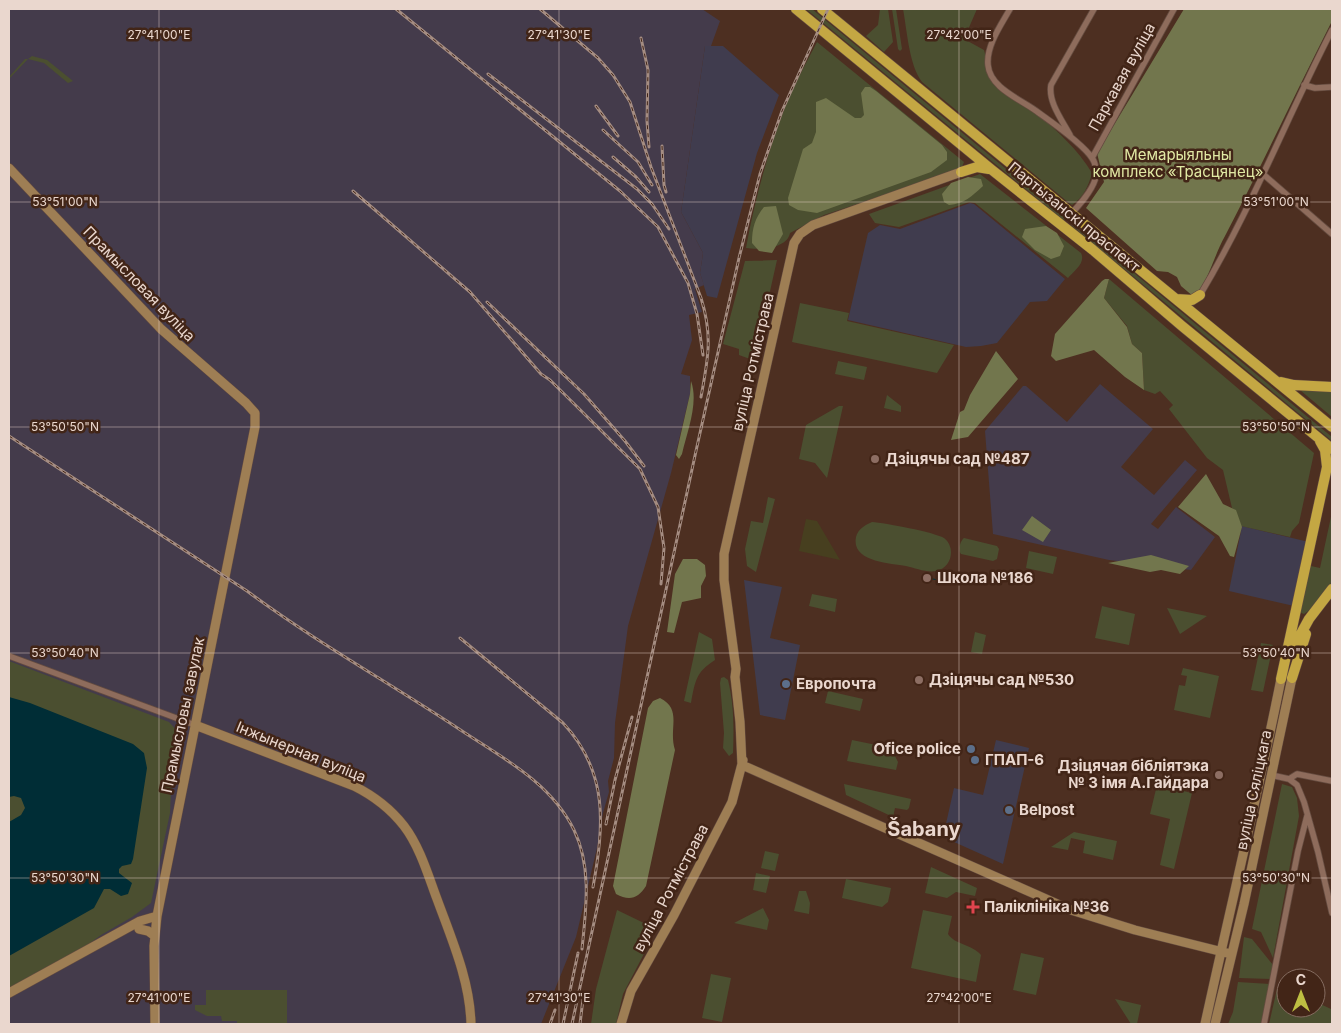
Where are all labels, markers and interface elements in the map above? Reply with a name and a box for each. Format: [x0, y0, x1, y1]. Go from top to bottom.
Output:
street label: Паркавая вуліца [1084, 19, 1159, 134]
text: 27°41'00"E [128, 27, 190, 42]
text: 27°41'30"E [528, 27, 590, 42]
text: 27°42'00"E [926, 27, 992, 42]
park label: Мемарыяльны комплекс «Трасцянец» [1093, 145, 1263, 181]
street label: Партызанскі праспект [1005, 158, 1144, 276]
text: 53°51'00"N [32, 194, 98, 209]
text: 53°51'00"N [1243, 194, 1309, 209]
street label: Прамысловая вуліца [79, 222, 199, 345]
street label: вуліца Ротмістрава [727, 291, 778, 433]
text: 53°50'50"N [31, 419, 99, 434]
text: 53°50'50"N [1242, 419, 1310, 434]
place label: Дзіцячы сад №487 [885, 449, 1030, 468]
marker: Дзіцячы сад №487 [869, 453, 881, 465]
place label: Школа №186 [937, 568, 1034, 587]
marker: Школа №186 [921, 572, 933, 584]
street label: Прамысловы завулак [157, 635, 208, 794]
text: 53°50'40"N [31, 645, 99, 660]
text: 53°50'40"N [1242, 645, 1310, 660]
place label: Дзіцячы сад №530 [929, 670, 1074, 689]
place label: Европочта [796, 674, 876, 693]
marker: Дзіцячы сад №530 [913, 674, 925, 686]
marker: Европочта [780, 678, 792, 690]
street label: Інжынерная вуліца [233, 717, 369, 786]
street label: вуліца Сяліцкага [1232, 728, 1275, 852]
place label: Ofice police [873, 739, 961, 758]
marker: Ofice police [965, 743, 977, 755]
place label: ГПАП-6 [985, 750, 1044, 769]
marker: ГПАП-6 [969, 754, 981, 766]
place label: Дзіцячая бібліятэка № 3 імя А.Гайдара [1058, 756, 1209, 792]
marker: Дзіцячая бібліятэка № 3 імя А.Гайдара [1213, 769, 1225, 781]
place label: Belpost [1019, 800, 1075, 819]
marker: Belpost [1003, 804, 1015, 816]
district label: Šabany [887, 817, 961, 841]
street label: вуліца Ротмістрава [629, 821, 712, 955]
text: 53°50'30"N [31, 870, 99, 885]
text: 53°50'30"N [1242, 870, 1310, 885]
place label: Паліклініка №36 [984, 897, 1110, 916]
marker: Паліклініка №36 [966, 900, 980, 914]
north arrow [1276, 968, 1326, 1018]
text: С [1296, 971, 1306, 988]
text: 27°41'00"E [128, 990, 190, 1005]
text: 27°41'30"E [528, 990, 590, 1005]
text: 27°42'00"E [926, 990, 992, 1005]

